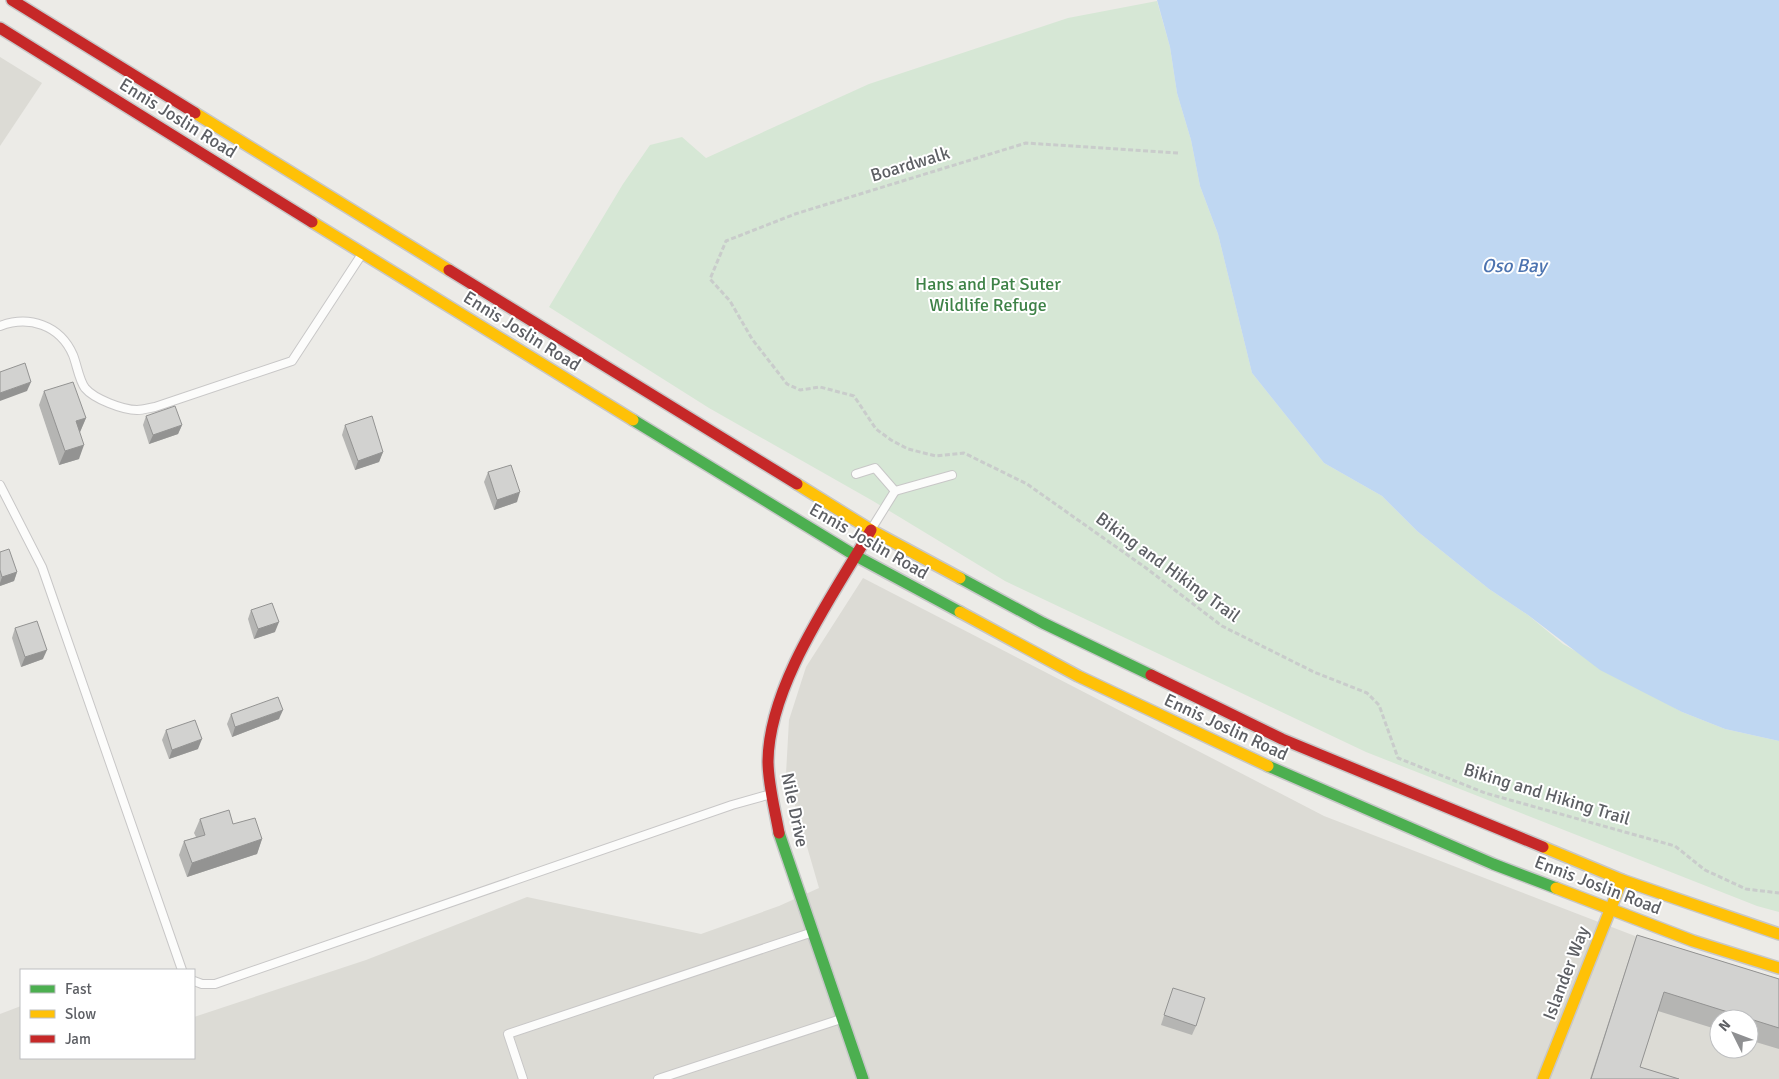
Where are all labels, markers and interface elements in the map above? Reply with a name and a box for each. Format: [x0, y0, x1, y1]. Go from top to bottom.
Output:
street label: Ennis Joslin Road [115, 73, 241, 163]
street label: Boardwalk [868, 142, 952, 186]
water label: Oso Bay [1482, 254, 1548, 278]
park label: Hans and Pat Suter Wildlife Refuge [915, 273, 1061, 316]
street label: Ennis Joslin Road [459, 286, 585, 376]
street label: Ennis Joslin Road [805, 498, 933, 584]
street label: Biking and Hiking Trail [1091, 507, 1245, 627]
street label: Ennis Joslin Road [1161, 689, 1291, 765]
street label: Biking and Hiking Trail [1461, 758, 1633, 830]
street label: Nile Drive [776, 771, 814, 849]
street label: Ennis Joslin Road [1531, 851, 1665, 919]
street label: Islander Way [1538, 923, 1594, 1023]
legend [20, 969, 195, 1059]
text: Fast [65, 980, 92, 998]
text: Slow [65, 1005, 96, 1023]
north arrow [1709, 1009, 1759, 1059]
text: N [1715, 1016, 1734, 1035]
text: Jam [65, 1030, 91, 1048]

